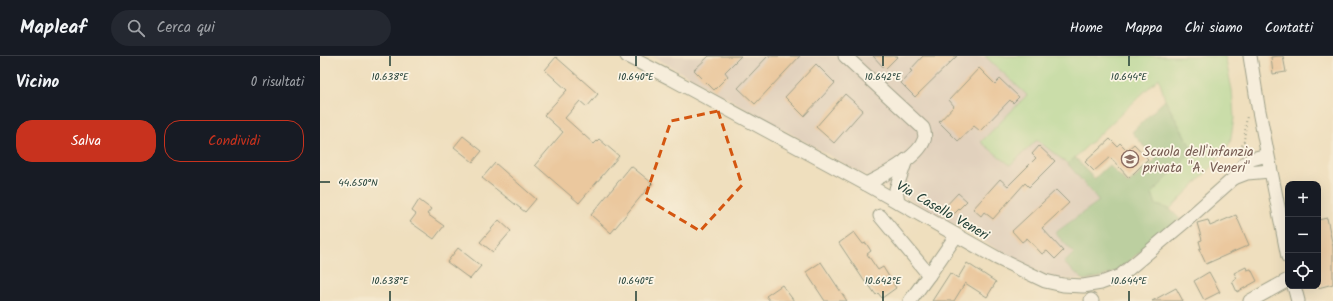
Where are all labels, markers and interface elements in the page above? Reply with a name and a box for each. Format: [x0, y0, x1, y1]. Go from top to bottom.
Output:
search box [111, 10, 391, 46]
text: Mapleaf [20, 13, 87, 43]
text: Cerca qui [157, 16, 215, 40]
icon: search [125, 17, 147, 39]
text: Home [1070, 17, 1103, 39]
text: Mappa [1125, 17, 1162, 39]
text: Chi siamo [1184, 17, 1243, 39]
text: Contatti [1265, 17, 1313, 39]
text: Vicino [16, 69, 59, 96]
text: 10.638°E [371, 69, 410, 85]
text: 10.640°E [618, 69, 655, 85]
text: 10.642°E [865, 69, 902, 85]
text: 10.644°E [1111, 69, 1148, 85]
text: 0 risultati [251, 72, 304, 93]
button: Salva [16, 120, 156, 162]
button: Condividi [164, 120, 304, 162]
place label: Scuola dell'infanzia privata "A. Veneri" [1142, 141, 1254, 179]
school or university icon: Scuola dell'infanzia privata "A. Veneri" [1120, 149, 1140, 169]
text: 44.650°N [338, 175, 378, 191]
street label: Via Casello Veneri [892, 175, 994, 247]
map controls [1285, 181, 1321, 289]
button: + [1285, 181, 1321, 217]
button: − [1285, 217, 1321, 253]
button: locate [1285, 253, 1321, 289]
text: 10.638°E [371, 273, 410, 289]
text: 10.640°E [618, 273, 655, 289]
text: 10.642°E [865, 273, 902, 289]
text: 10.644°E [1111, 273, 1148, 289]

